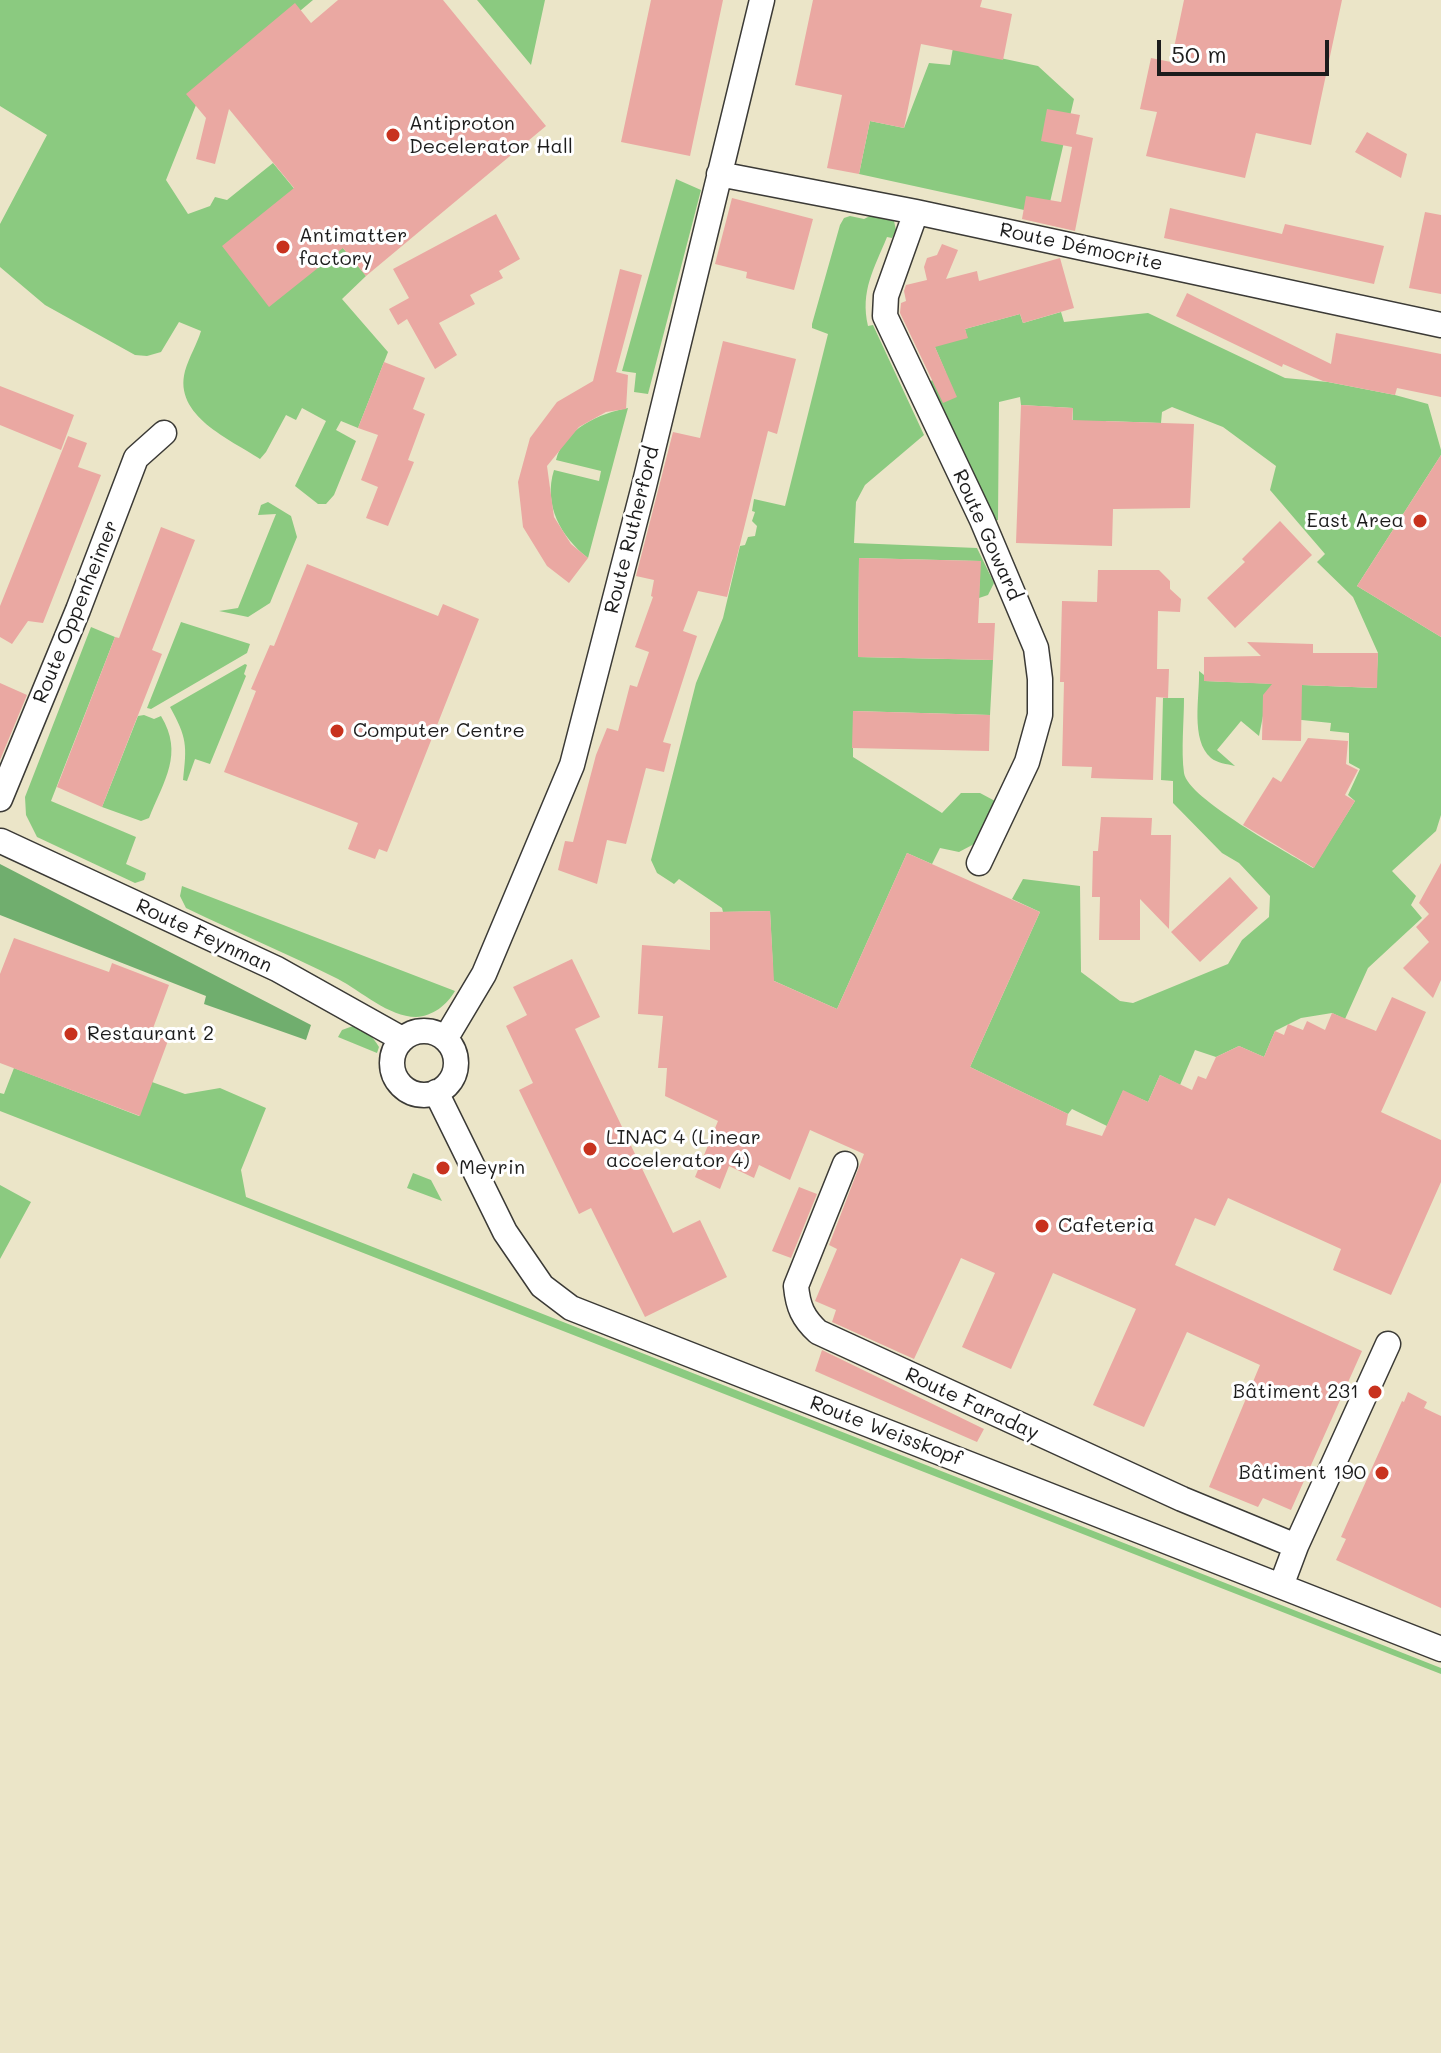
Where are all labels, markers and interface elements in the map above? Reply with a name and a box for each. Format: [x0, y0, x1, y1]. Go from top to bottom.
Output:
scale bar [1161, 24, 1333, 74]
text: 50 m [1171, 38, 1227, 69]
place label: Antiproton Decelerator Hall [409, 112, 573, 159]
marker: Antiproton Decelerator Hall [384, 126, 402, 144]
street label: Route Démocrite [997, 218, 1165, 276]
place label: Antimatter factory [299, 224, 407, 271]
marker: Antimatter factory [274, 238, 292, 256]
street label: Route Rutherford [600, 444, 664, 616]
street label: Route Goward [947, 466, 1027, 604]
place label: East Area [1306, 509, 1404, 533]
marker: East Area [1411, 512, 1429, 530]
street label: Route Oppenheimer [28, 517, 124, 707]
place label: Computer Centre [353, 719, 525, 743]
marker: Computer Centre [328, 722, 346, 740]
street label: Route Feynman [132, 894, 276, 978]
place label: Restaurant 2 [87, 1022, 214, 1046]
marker: Restaurant 2 [62, 1025, 80, 1043]
place label: LINAC 4 (Linear accelerator 4) [606, 1126, 761, 1173]
marker: LINAC 4 (Linear accelerator 4) [581, 1140, 599, 1158]
place label: Meyrin [459, 1156, 525, 1180]
marker: Meyrin [434, 1159, 452, 1177]
place label: Cafeteria [1058, 1214, 1155, 1238]
marker: Cafeteria [1033, 1217, 1051, 1235]
street label: Route Faraday [901, 1363, 1043, 1445]
place label: Bâtiment 231 [1233, 1380, 1359, 1404]
marker: Bâtiment 231 [1366, 1383, 1384, 1401]
street label: Route Weisskopf [806, 1391, 966, 1471]
place label: Bâtiment 190 [1239, 1461, 1366, 1485]
marker: Bâtiment 190 [1373, 1464, 1391, 1482]

